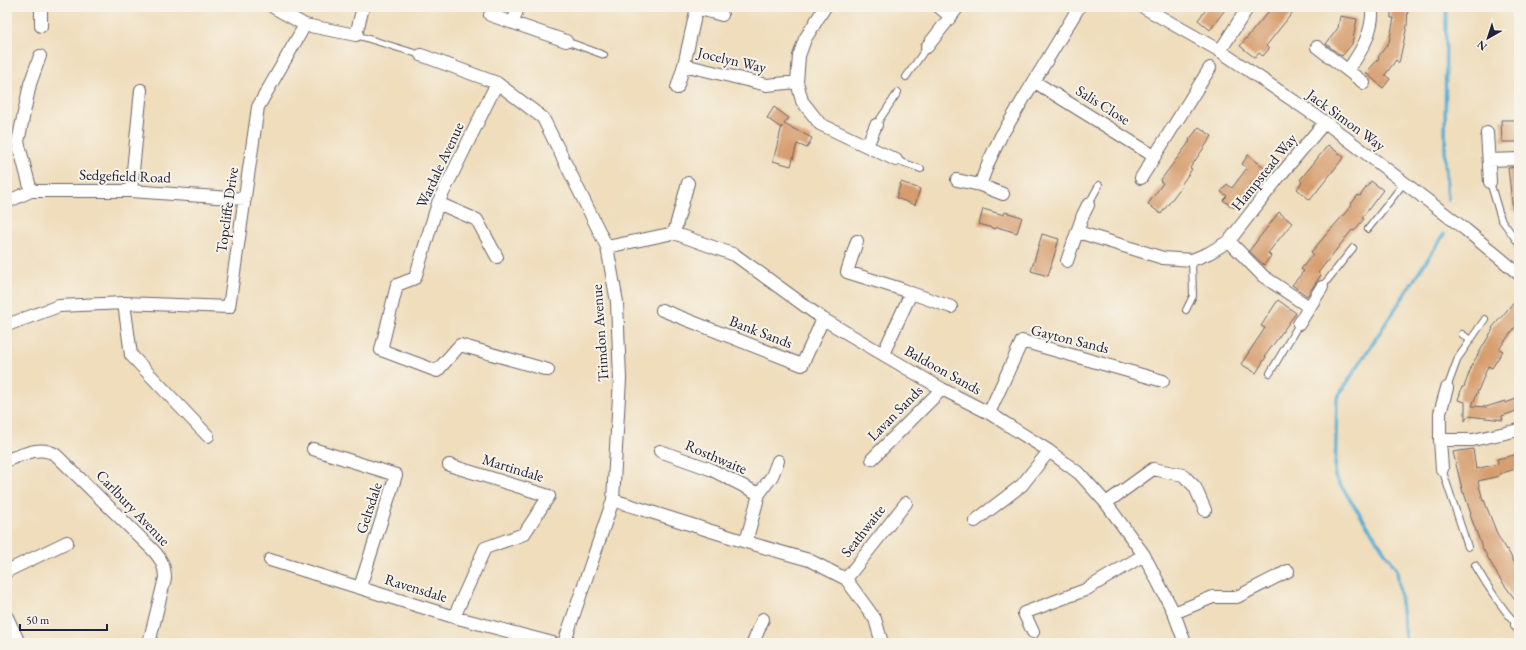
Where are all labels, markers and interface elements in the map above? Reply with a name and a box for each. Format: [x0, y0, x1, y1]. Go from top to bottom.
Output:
north arrow [1468, 18, 1508, 58]
text: N [1474, 37, 1490, 54]
street label: Jocelyn Way [694, 42, 769, 77]
street label: Salis Close [1073, 81, 1134, 129]
street label: Jack Simon Way [1302, 84, 1390, 155]
street label: Wardale Avenue [411, 119, 468, 211]
street label: Hampstead Way [1227, 129, 1301, 214]
street label: Sedgefield Road [79, 164, 172, 187]
street label: Topcliffe Drive [211, 166, 242, 254]
street label: Trimdon Avenue [587, 283, 612, 383]
street label: Bank Sands [727, 311, 796, 352]
street label: Gayton Sands [1029, 320, 1111, 357]
street label: Baldoon Sands [901, 341, 985, 399]
street label: Lavan Sands [863, 381, 927, 444]
street label: Rosthwaite [682, 435, 750, 478]
street label: Martindale [480, 449, 546, 486]
street label: Carlbury Avenue [92, 466, 175, 550]
street label: Geltsdale [351, 480, 386, 536]
street label: Seathwaite [836, 501, 889, 561]
street label: Ravensdale [383, 569, 450, 606]
scale bar [20, 606, 107, 632]
text: 50 m [26, 612, 50, 628]

